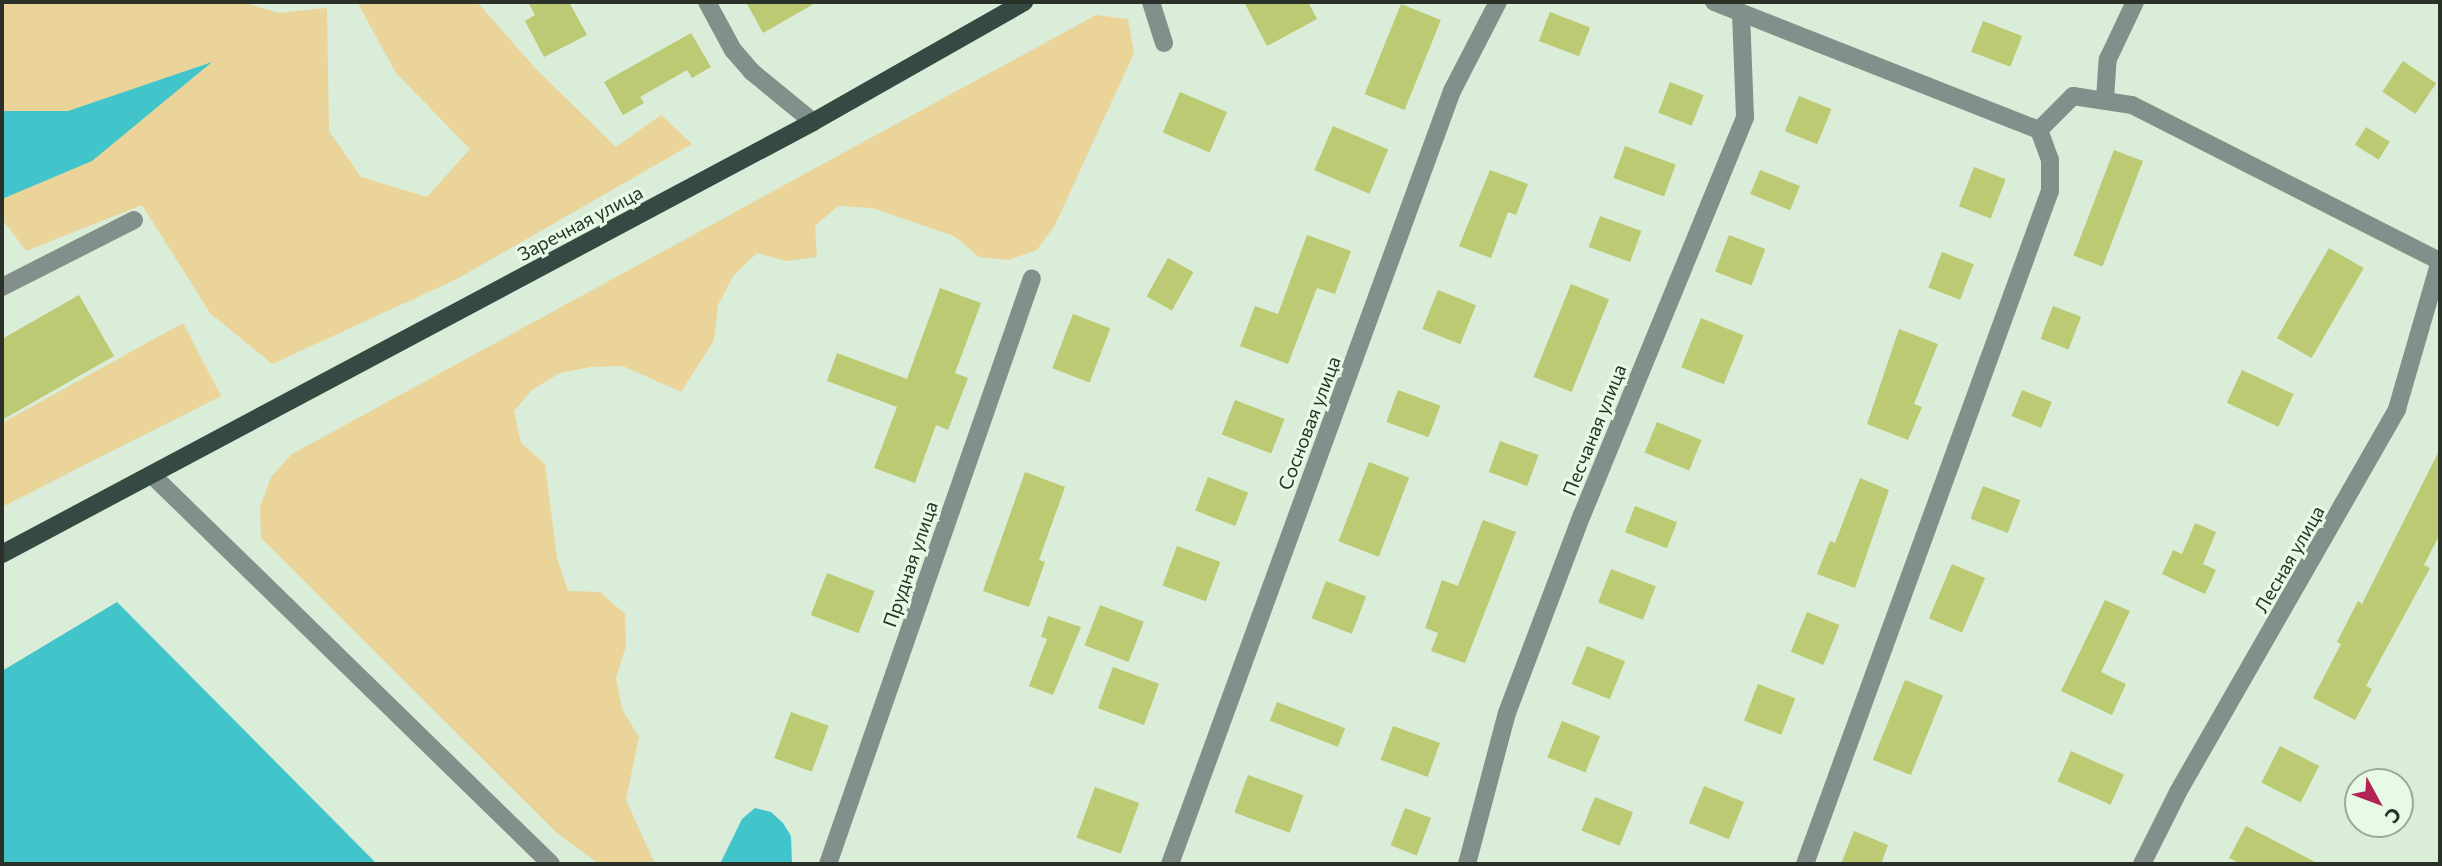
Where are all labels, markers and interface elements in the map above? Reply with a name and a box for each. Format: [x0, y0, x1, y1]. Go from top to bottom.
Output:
street label: Заречная улица [514, 180, 646, 266]
street label: Сосновая улица [1273, 353, 1345, 493]
street label: Песчаная улица [1557, 361, 1631, 499]
street label: Прудная улица [878, 498, 942, 630]
street label: Лесная улица [2249, 501, 2329, 617]
north arrow [2344, 768, 2414, 838]
text: С [2381, 803, 2407, 828]

